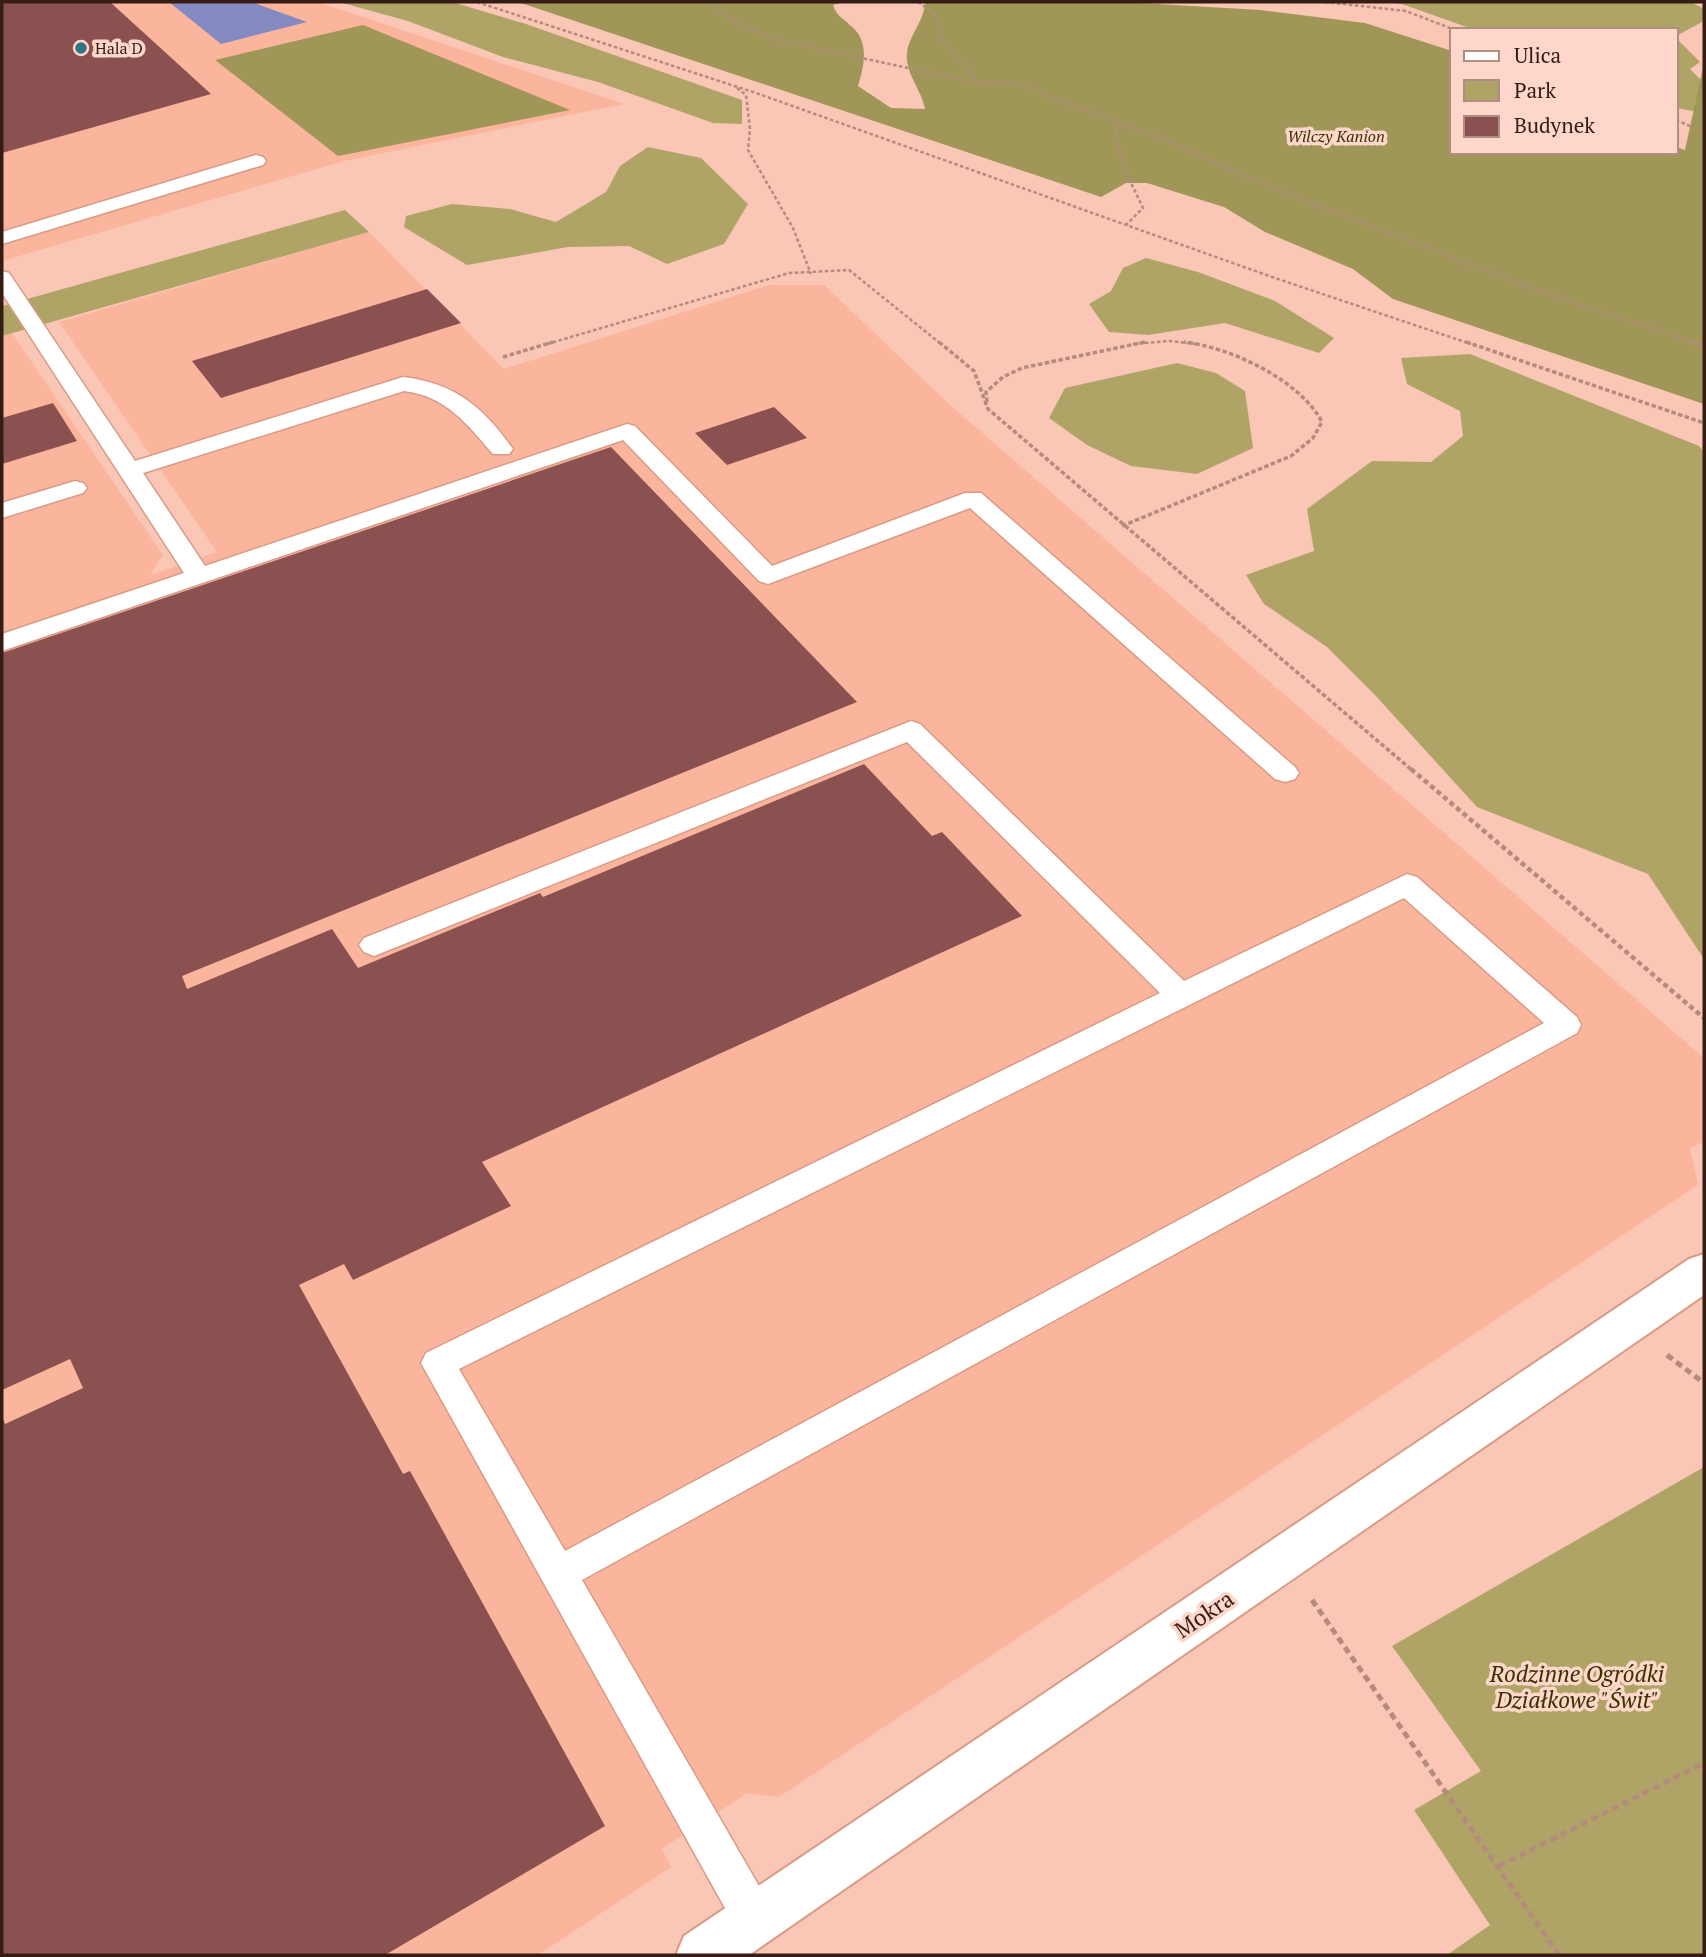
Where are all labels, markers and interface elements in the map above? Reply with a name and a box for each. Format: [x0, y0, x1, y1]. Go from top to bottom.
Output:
legend [1450, 28, 1678, 154]
place label: Hala D [95, 37, 143, 59]
marker: Hala D [73, 40, 89, 56]
text: Ulica [1514, 41, 1562, 69]
text: Park [1514, 76, 1556, 104]
text: Budynek [1514, 111, 1595, 139]
park label: Wilczy Kanion [1287, 125, 1385, 147]
street label: Mokra [1168, 1583, 1240, 1645]
park label: Rodzinne Ogródki Działkowe "Świt" [1489, 1658, 1665, 1715]

